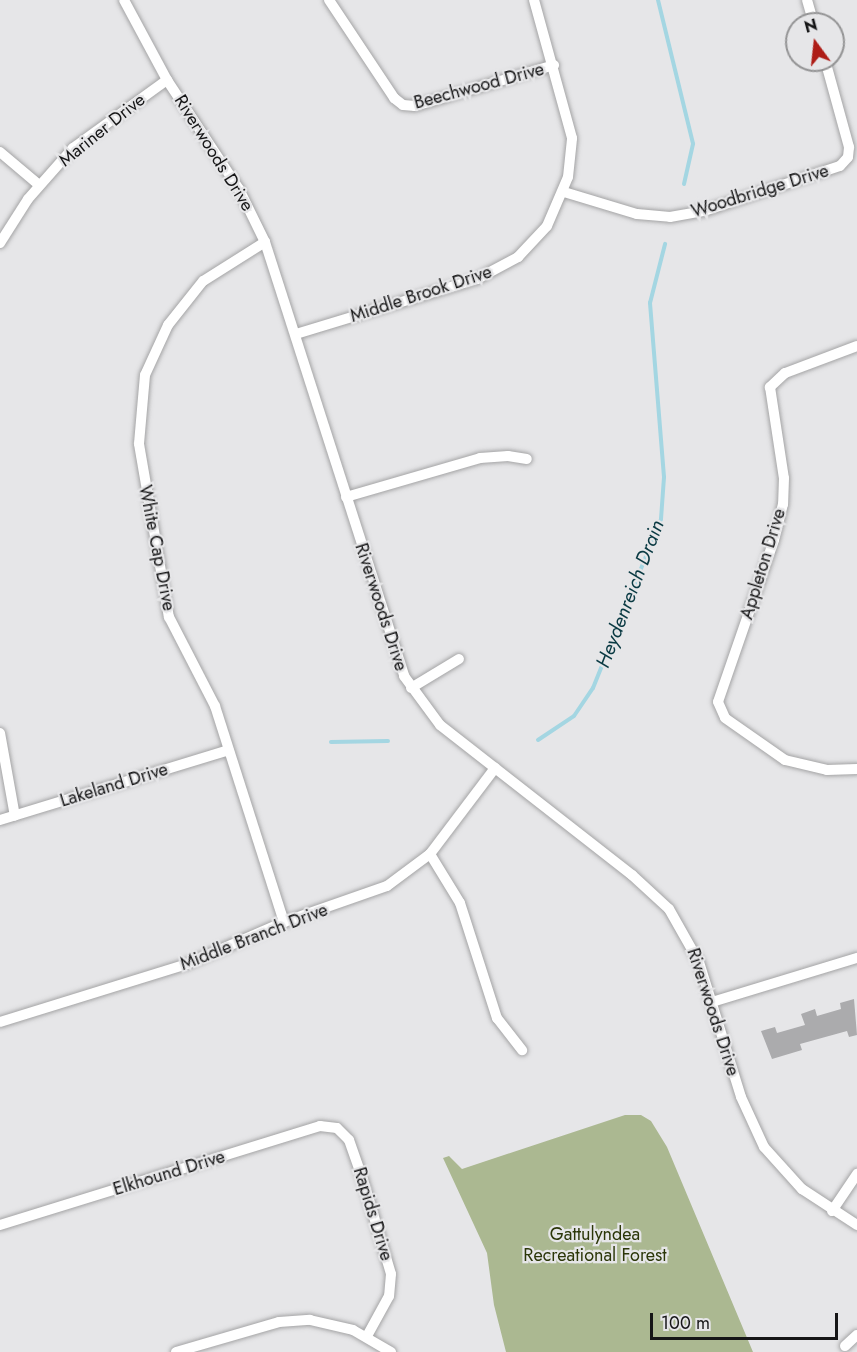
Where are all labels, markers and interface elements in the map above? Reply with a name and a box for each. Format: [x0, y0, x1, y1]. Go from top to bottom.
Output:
north arrow [785, 12, 845, 72]
text: N [802, 13, 820, 39]
street label: Beechwood Drive [412, 58, 546, 114]
street label: Mariner Drive [55, 89, 149, 171]
street label: Riverwoods Drive [170, 91, 258, 215]
street label: Woodbridge Drive [689, 160, 831, 222]
street label: Middle Brook Drive [348, 261, 494, 327]
street label: White Cap Drive [134, 483, 180, 613]
street label: Appleton Drive [736, 506, 790, 622]
water label: Heydenreich Drain [591, 517, 669, 671]
street label: Riverwoods Drive [350, 540, 412, 674]
street label: Lakeland Drive [57, 758, 171, 812]
street label: Middle Branch Drive [177, 899, 331, 975]
street label: Riverwoods Drive [682, 945, 744, 1079]
street label: Elkhound Drive [110, 1146, 228, 1200]
street label: Rapids Drive [349, 1165, 397, 1263]
park label: Gattulyndea Recreational Forest [523, 1224, 667, 1266]
scale bar [653, 1301, 840, 1339]
text: 100 m [661, 1310, 710, 1336]

